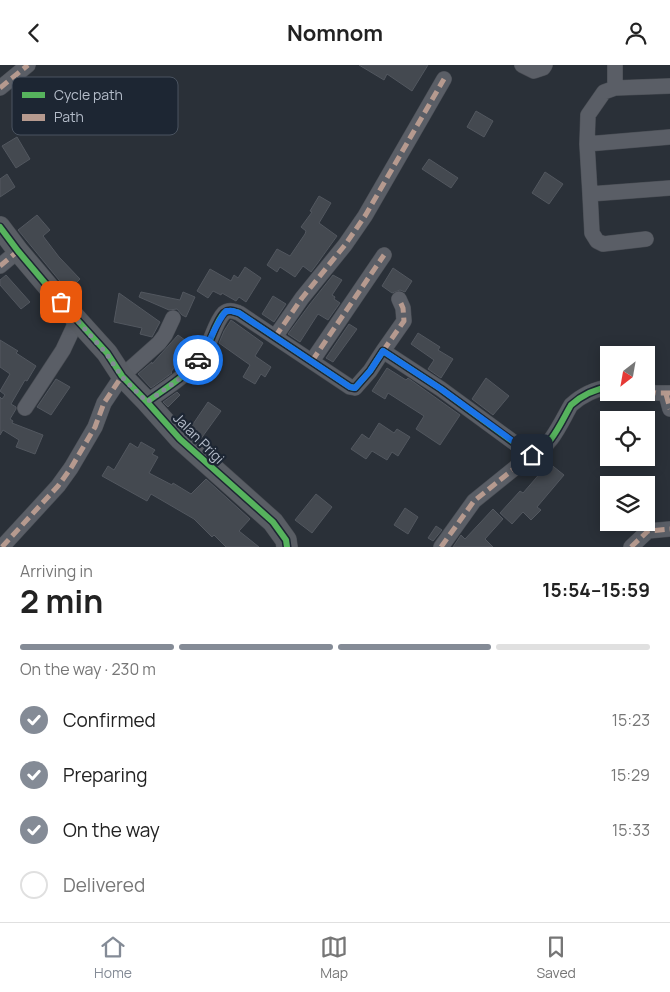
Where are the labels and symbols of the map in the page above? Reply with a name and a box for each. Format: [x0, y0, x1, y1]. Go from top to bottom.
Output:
legend [12, 77, 178, 135]
text: Cycle path [54, 85, 123, 104]
text: Path [54, 107, 84, 126]
pin [40, 281, 82, 323]
courier [173, 335, 223, 385]
north arrow [600, 346, 655, 401]
street label: Jalan Prigi [169, 408, 229, 468]
pin [511, 434, 553, 476]

